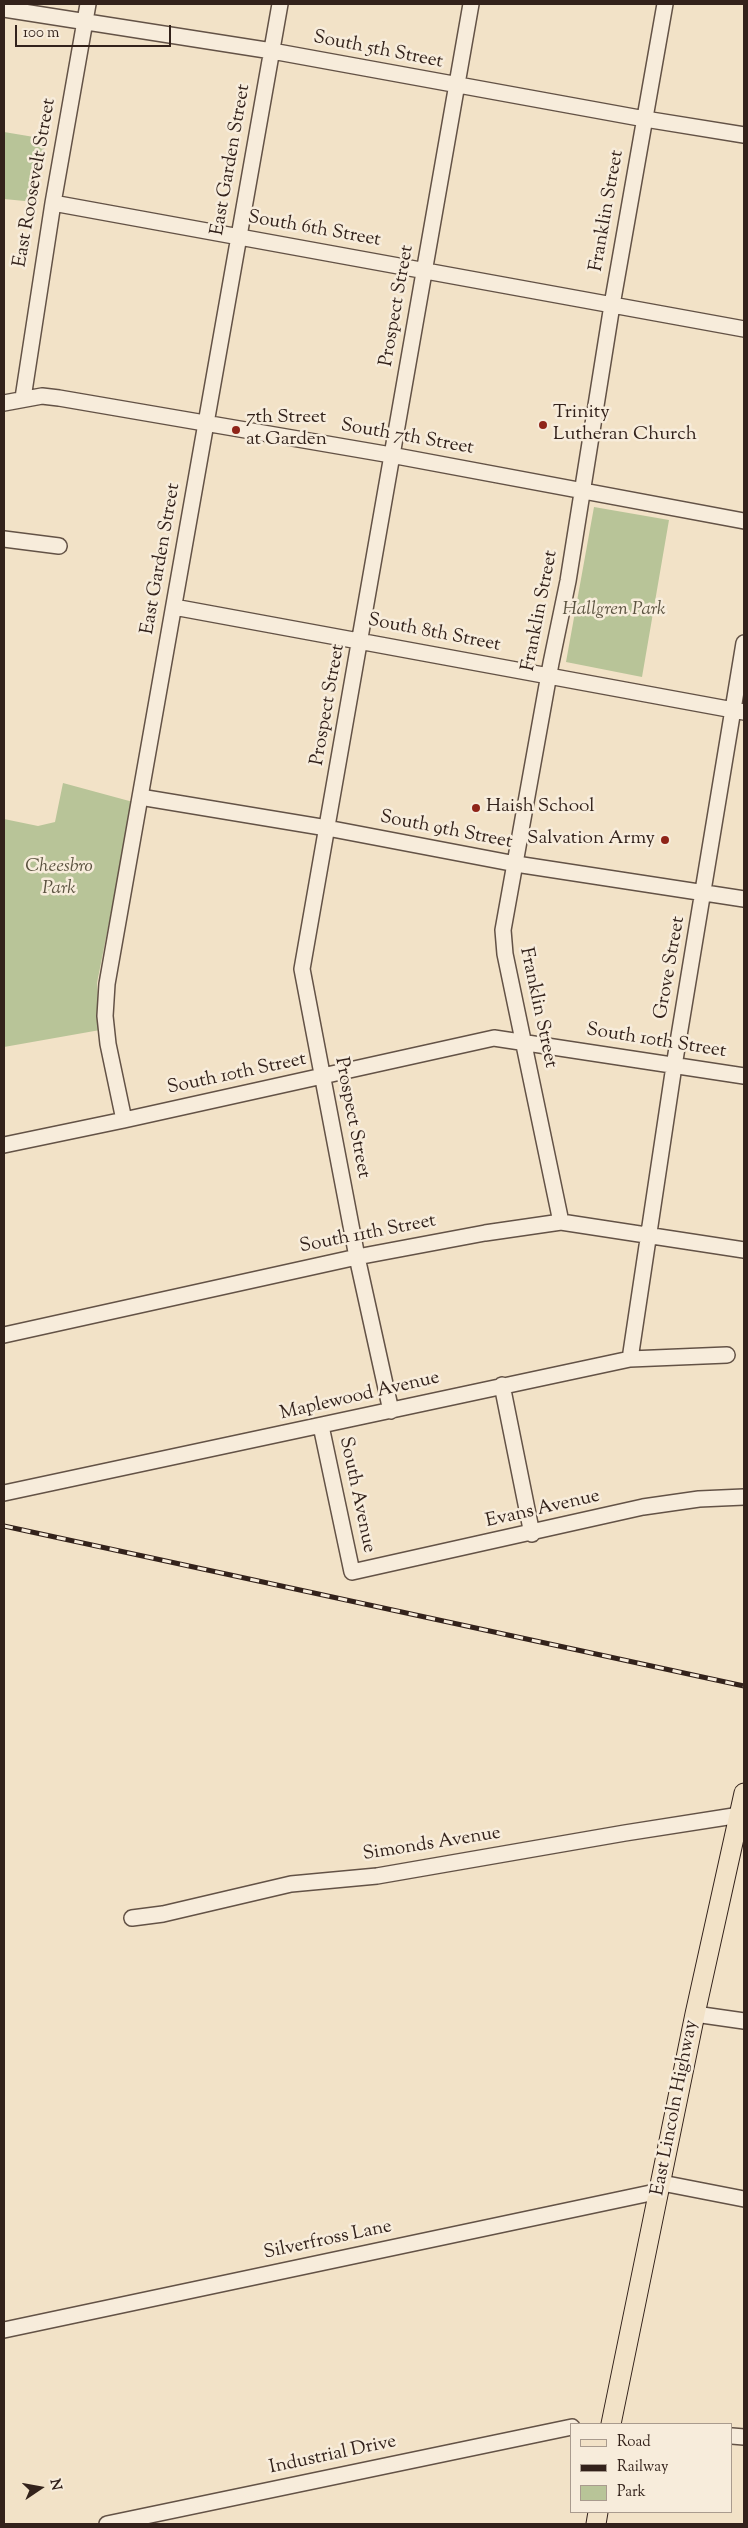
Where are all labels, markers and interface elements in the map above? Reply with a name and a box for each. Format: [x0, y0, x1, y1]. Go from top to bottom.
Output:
scale bar [18, 15, 174, 47]
text: 100 m [23, 23, 59, 44]
street label: South 5th Street [311, 27, 445, 75]
street label: East Garden Street [207, 83, 257, 237]
street label: East Roosevelt Street [10, 97, 62, 269]
street label: Franklin Street [586, 149, 630, 273]
street label: South 6th Street [246, 207, 382, 253]
street label: Prospect Street [376, 243, 420, 369]
place label: Trinity Lutheran Church [553, 403, 697, 447]
place label: 7th Street at Garden [246, 408, 327, 452]
street label: South 7th Street [339, 415, 475, 461]
marker: Trinity Lutheran Church [537, 419, 549, 431]
marker: 7th Street at Garden [230, 424, 242, 436]
street label: East Garden Street [137, 482, 187, 636]
street label: Franklin Street [518, 549, 564, 673]
park label: Hallgren Park [562, 600, 666, 622]
street label: South 8th Street [366, 610, 502, 658]
street label: Prospect Street [307, 642, 351, 768]
place label: Haish School [486, 797, 595, 819]
marker: Haish School [470, 802, 482, 814]
street label: South 9th Street [378, 807, 514, 855]
place label: Salvation Army [527, 829, 655, 851]
marker: Salvation Army [659, 834, 671, 846]
park label: Cheesbro Park [25, 857, 93, 901]
street label: Grove Street [651, 915, 691, 1021]
street label: Franklin Street [513, 946, 561, 1070]
street label: South 10th Street [584, 1020, 728, 1064]
street label: South 10th Street [166, 1049, 308, 1101]
street label: Prospect Street [328, 1055, 374, 1181]
street label: South 11th Street [298, 1211, 438, 1259]
street label: Maplewood Avenue [278, 1368, 442, 1426]
street label: South Avenue [333, 1435, 379, 1555]
street label: Evans Avenue [484, 1486, 602, 1534]
street label: Simonds Avenue [361, 1823, 503, 1867]
street label: East Lincoln Highway [648, 2018, 704, 2198]
street label: Silverfross Lane [262, 2216, 394, 2266]
legend [570, 2423, 733, 2513]
street label: Industrial Drive [268, 2431, 398, 2481]
text: Road [617, 2432, 651, 2453]
text: Railway [617, 2457, 668, 2478]
north arrow [15, 2463, 65, 2513]
text: N [44, 2477, 66, 2492]
text: Park [617, 2482, 646, 2503]

